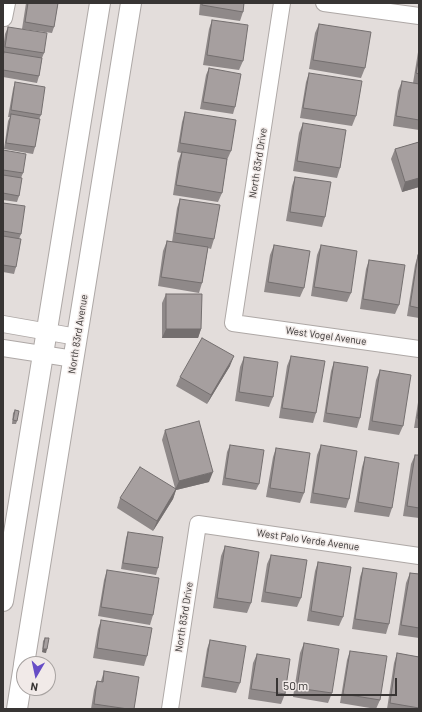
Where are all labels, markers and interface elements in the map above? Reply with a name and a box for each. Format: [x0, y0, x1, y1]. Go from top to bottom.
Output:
street label: North 83rd Drive [247, 127, 269, 199]
street label: North 83rd Avenue [66, 293, 90, 375]
street label: West Vogel Avenue [285, 324, 367, 348]
street label: West Palo Verde Avenue [256, 527, 360, 553]
street label: North 83rd Drive [173, 581, 195, 653]
north arrow [16, 656, 56, 696]
scale bar [278, 670, 399, 696]
text: 50 m [283, 678, 308, 692]
text: N [30, 680, 39, 694]

